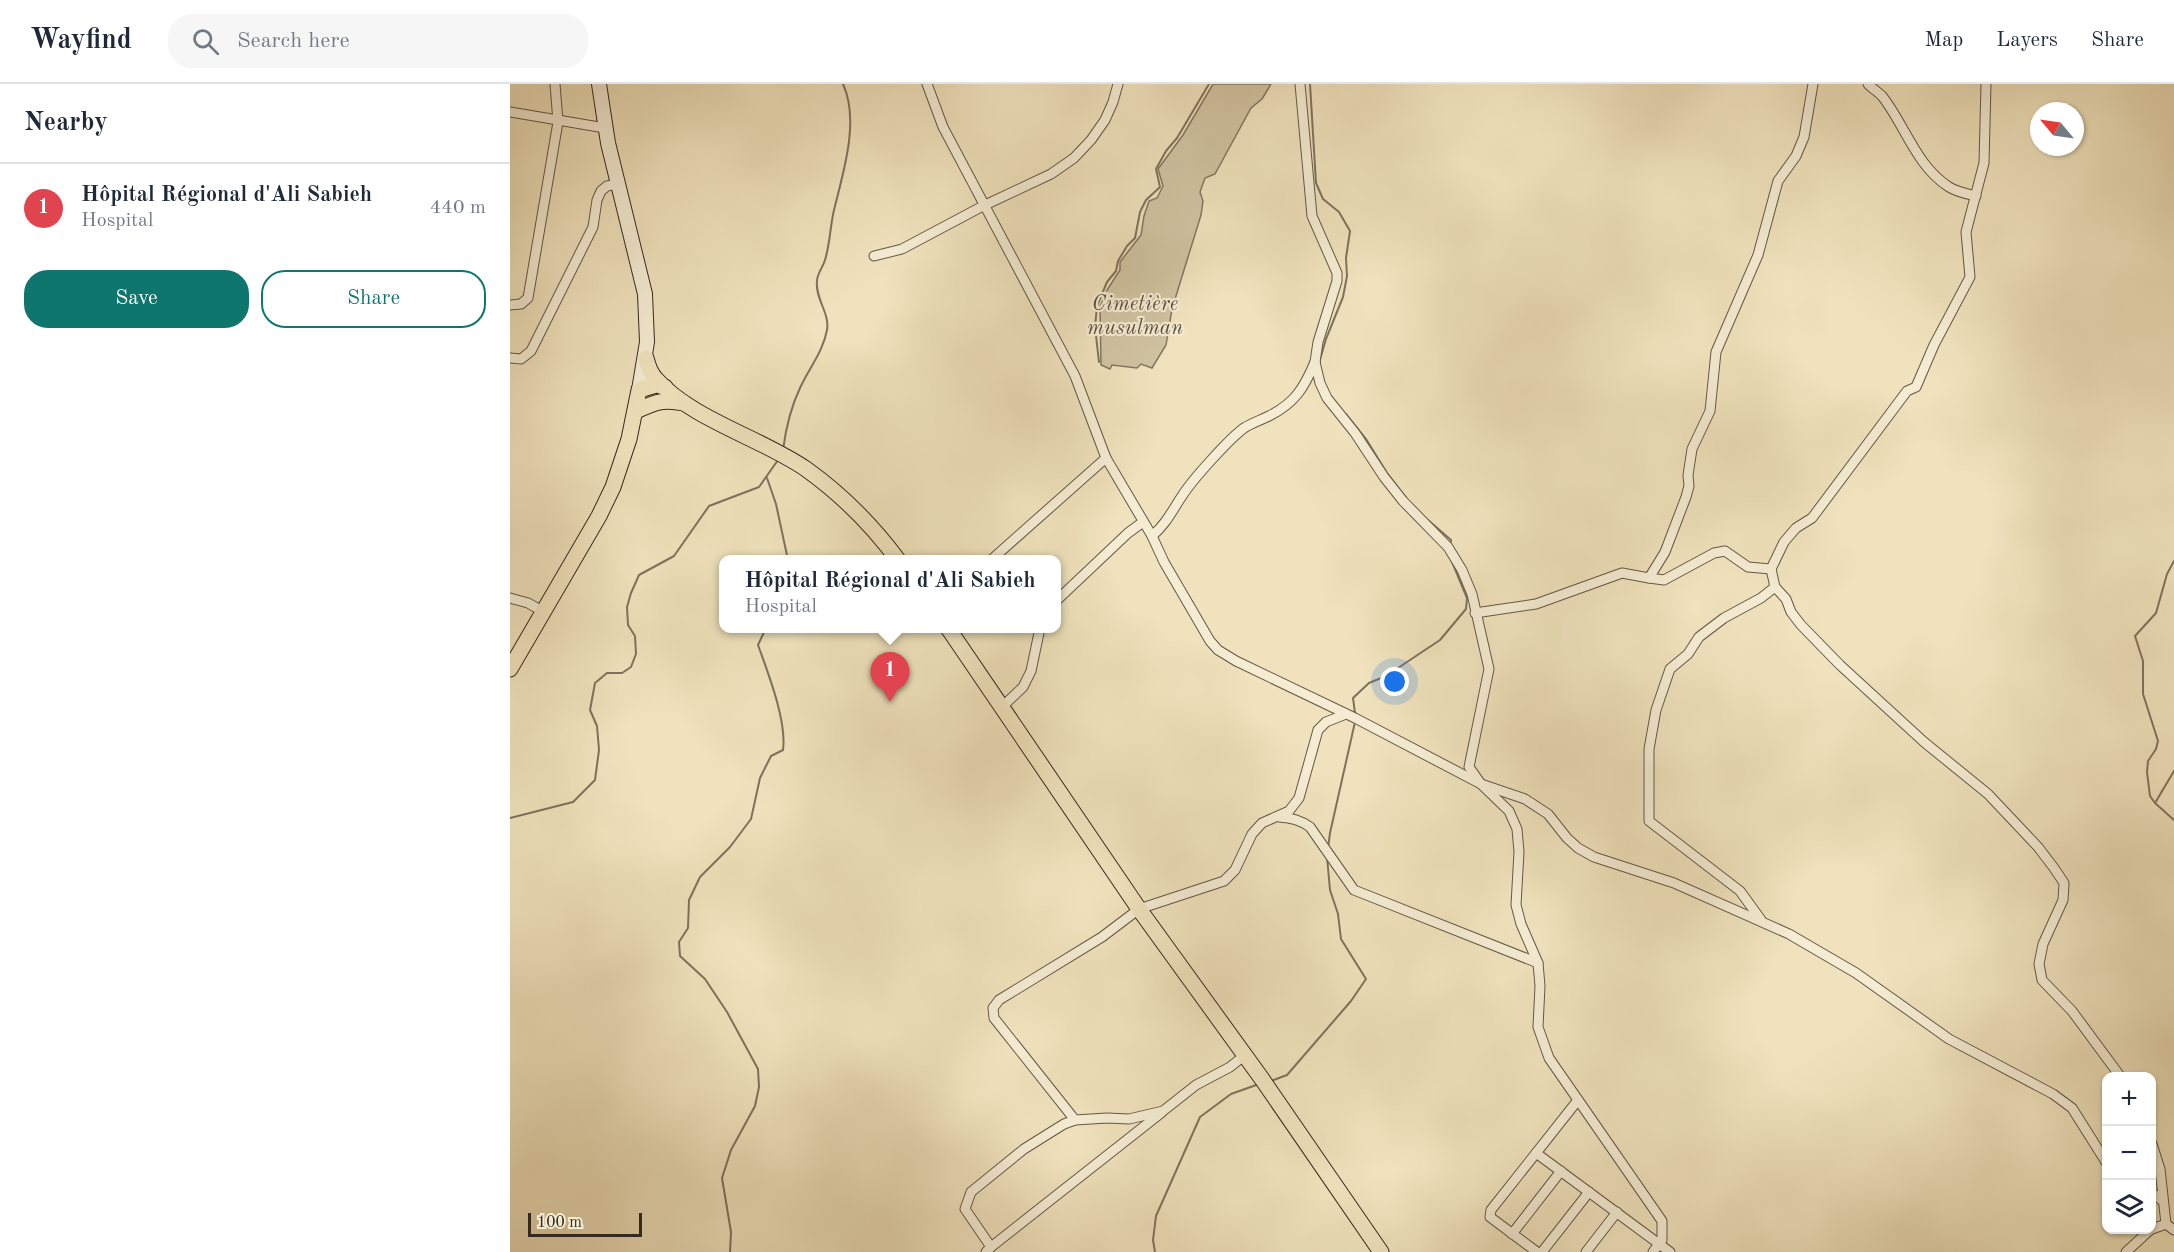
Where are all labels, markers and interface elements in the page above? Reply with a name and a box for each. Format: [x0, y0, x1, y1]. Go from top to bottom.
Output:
search box [168, 14, 588, 68]
icon: search [189, 25, 222, 58]
text: Wayfind [30, 27, 132, 55]
text: Search here [237, 30, 350, 52]
text: Map [1924, 30, 1963, 51]
text: Layers [1996, 30, 2058, 51]
text: Share [2091, 30, 2144, 51]
north arrow [2030, 102, 2084, 156]
text: Nearby [24, 110, 108, 136]
text: Hôpital Régional d'Ali Sabieh [81, 184, 372, 206]
text: 1 [38, 198, 49, 218]
text: 440 m [430, 198, 486, 218]
text: Hospital [81, 211, 153, 231]
button: Save [24, 270, 249, 328]
button: Share [261, 270, 486, 328]
park label: Cimetière musulman [1087, 294, 1183, 339]
popup [719, 555, 1061, 633]
text: Hôpital Régional d'Ali Sabieh [744, 570, 1036, 592]
text: Hospital [744, 597, 817, 617]
pin: 1 [870, 652, 910, 702]
your location [1380, 667, 1409, 696]
map controls [2102, 1072, 2156, 1234]
button: + [2102, 1072, 2156, 1126]
button: − [2102, 1126, 2156, 1180]
button: layers [2102, 1180, 2156, 1234]
scale bar [528, 1210, 642, 1238]
text: 100 m [537, 1215, 582, 1231]

